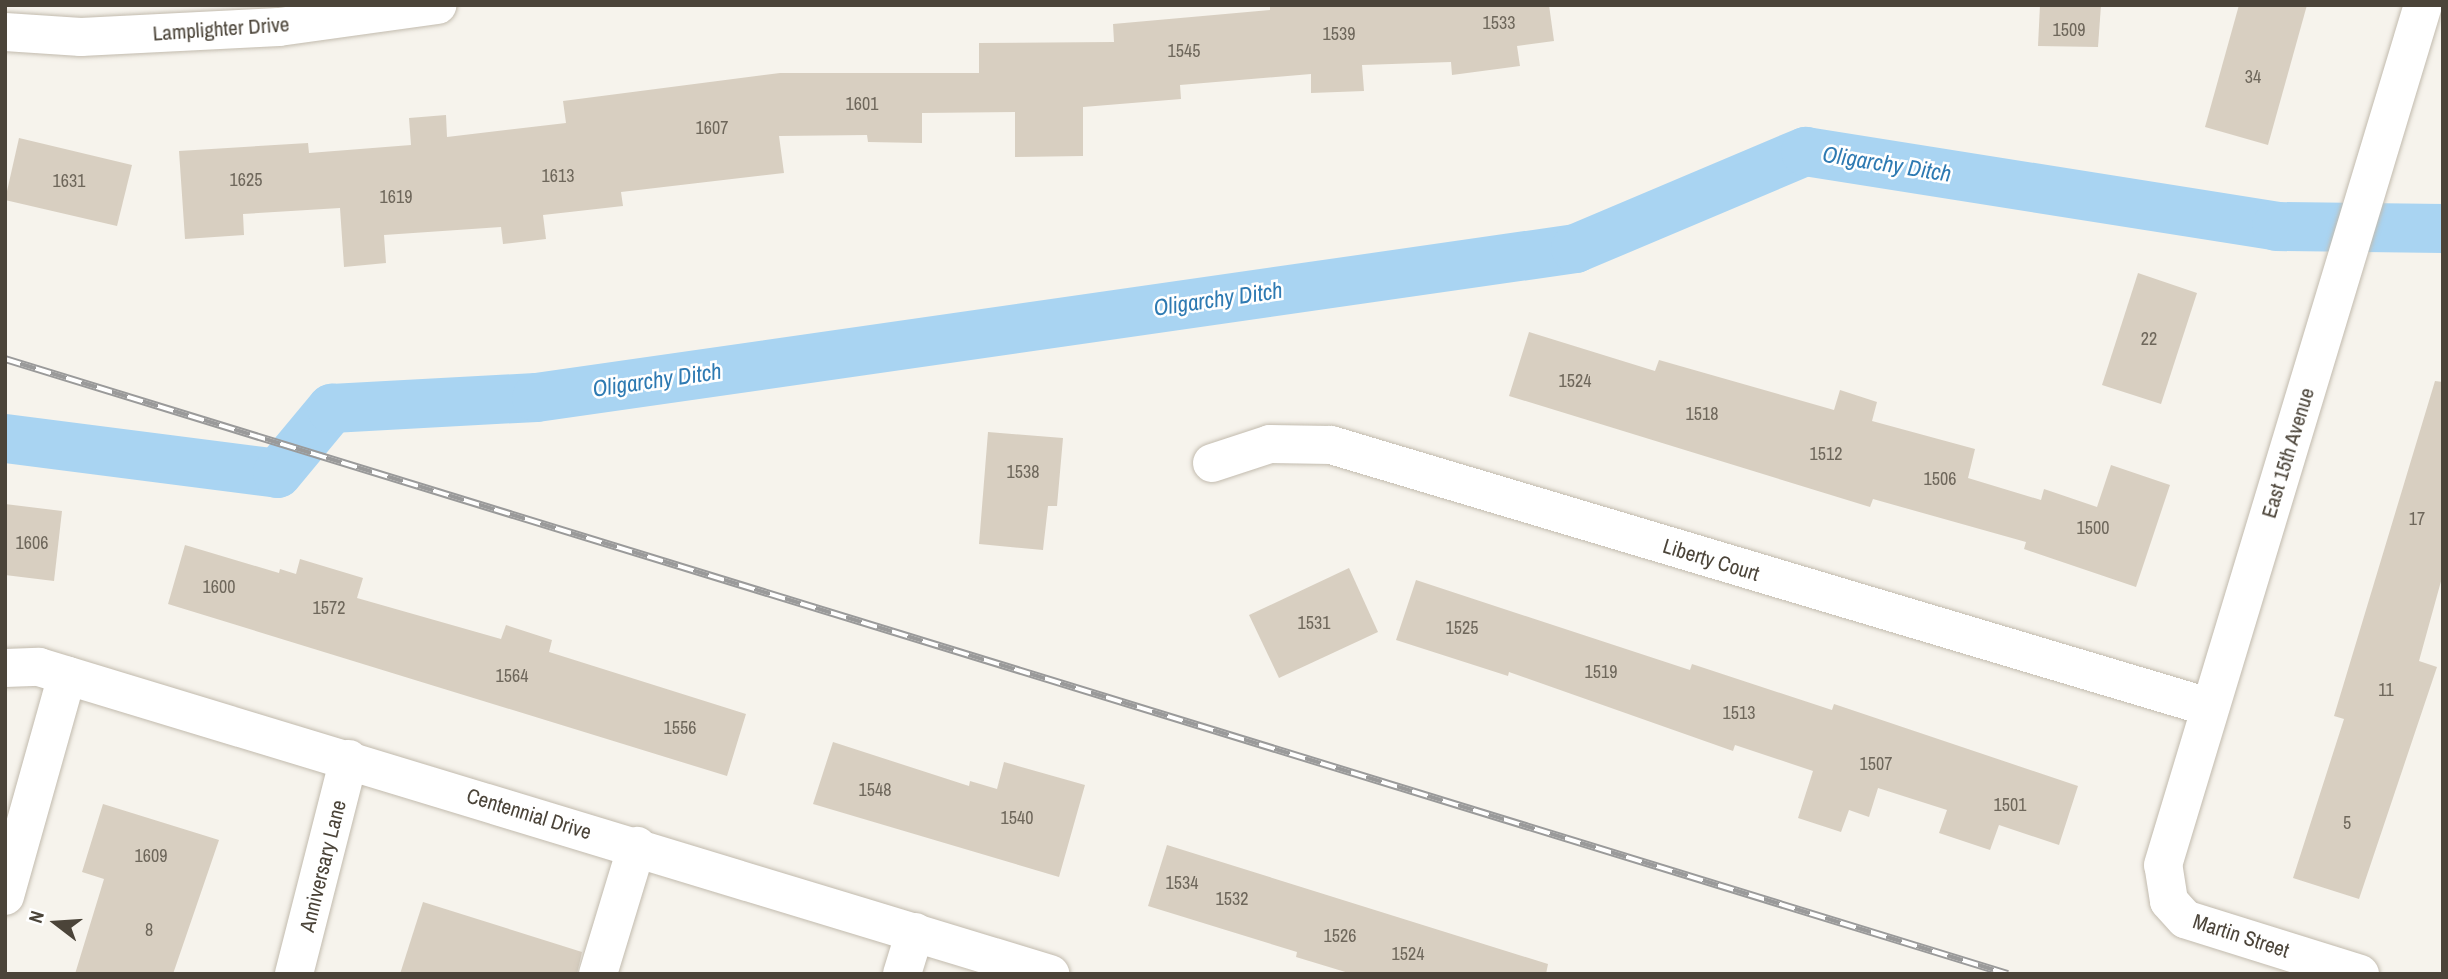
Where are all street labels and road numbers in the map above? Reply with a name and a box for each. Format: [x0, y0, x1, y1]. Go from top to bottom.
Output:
street label: Lamplighter Drive [152, 12, 290, 46]
street label: East 15th Avenue [2256, 384, 2320, 522]
street label: Liberty Court [1660, 533, 1762, 587]
street label: Centennial Drive [464, 783, 594, 845]
street label: Anniversary Lane [294, 797, 352, 935]
street label: Martin Street [2190, 909, 2292, 963]

